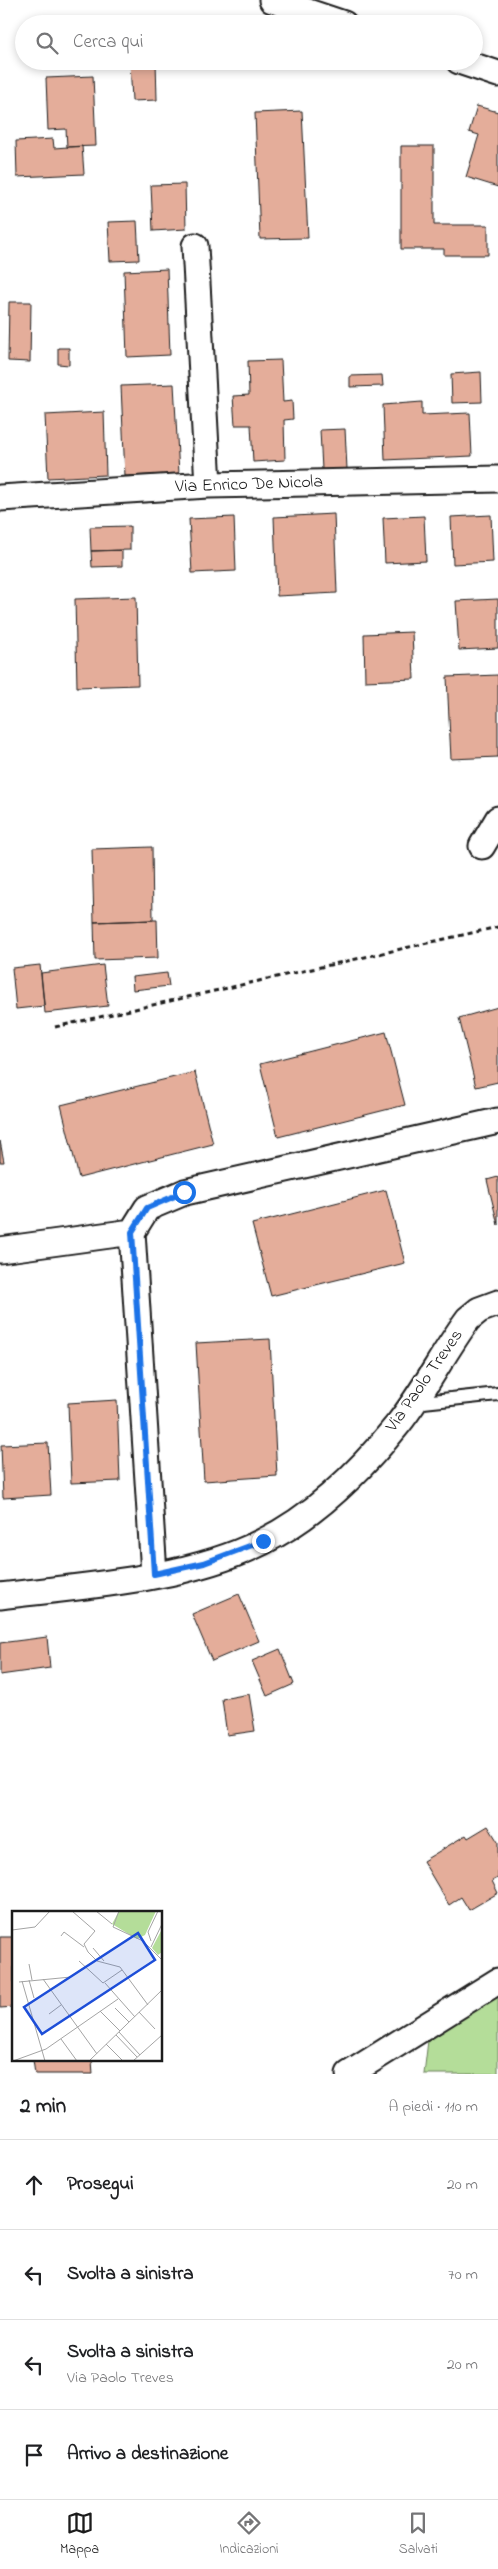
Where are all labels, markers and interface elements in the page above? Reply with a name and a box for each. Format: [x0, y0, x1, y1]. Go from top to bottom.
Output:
search box [15, 15, 483, 70]
icon: search [33, 29, 61, 57]
text: Cerca qui [73, 29, 143, 56]
street label: Via Enrico De Nicola [174, 469, 323, 501]
route start [173, 1181, 196, 1204]
street label: Via Paolo Treves [379, 1324, 470, 1439]
route end [252, 1530, 275, 1553]
inset map [12, 1911, 162, 2062]
text: 2 min [20, 2092, 66, 2122]
text: A piedi · 110 m [389, 2095, 478, 2119]
icon: ahead [20, 2171, 48, 2199]
text: Prosegui [67, 2171, 134, 2198]
text: 20 m [447, 2173, 478, 2197]
icon: left [20, 2261, 48, 2289]
text: Svolta a sinistra [67, 2261, 194, 2288]
text: 70 m [448, 2263, 478, 2287]
text: Svolta a sinistra [67, 2339, 194, 2366]
icon: left [20, 2351, 48, 2379]
text: 20 m [447, 2353, 478, 2377]
text: Via Paolo Treves [67, 2366, 174, 2390]
icon: arrive [20, 2441, 48, 2469]
text: Arrivo a destinazione [67, 2441, 228, 2468]
tab: Mappa [60, 2509, 99, 2560]
tab: Indicazioni [219, 2509, 279, 2560]
tab: Salvati [399, 2509, 438, 2560]

